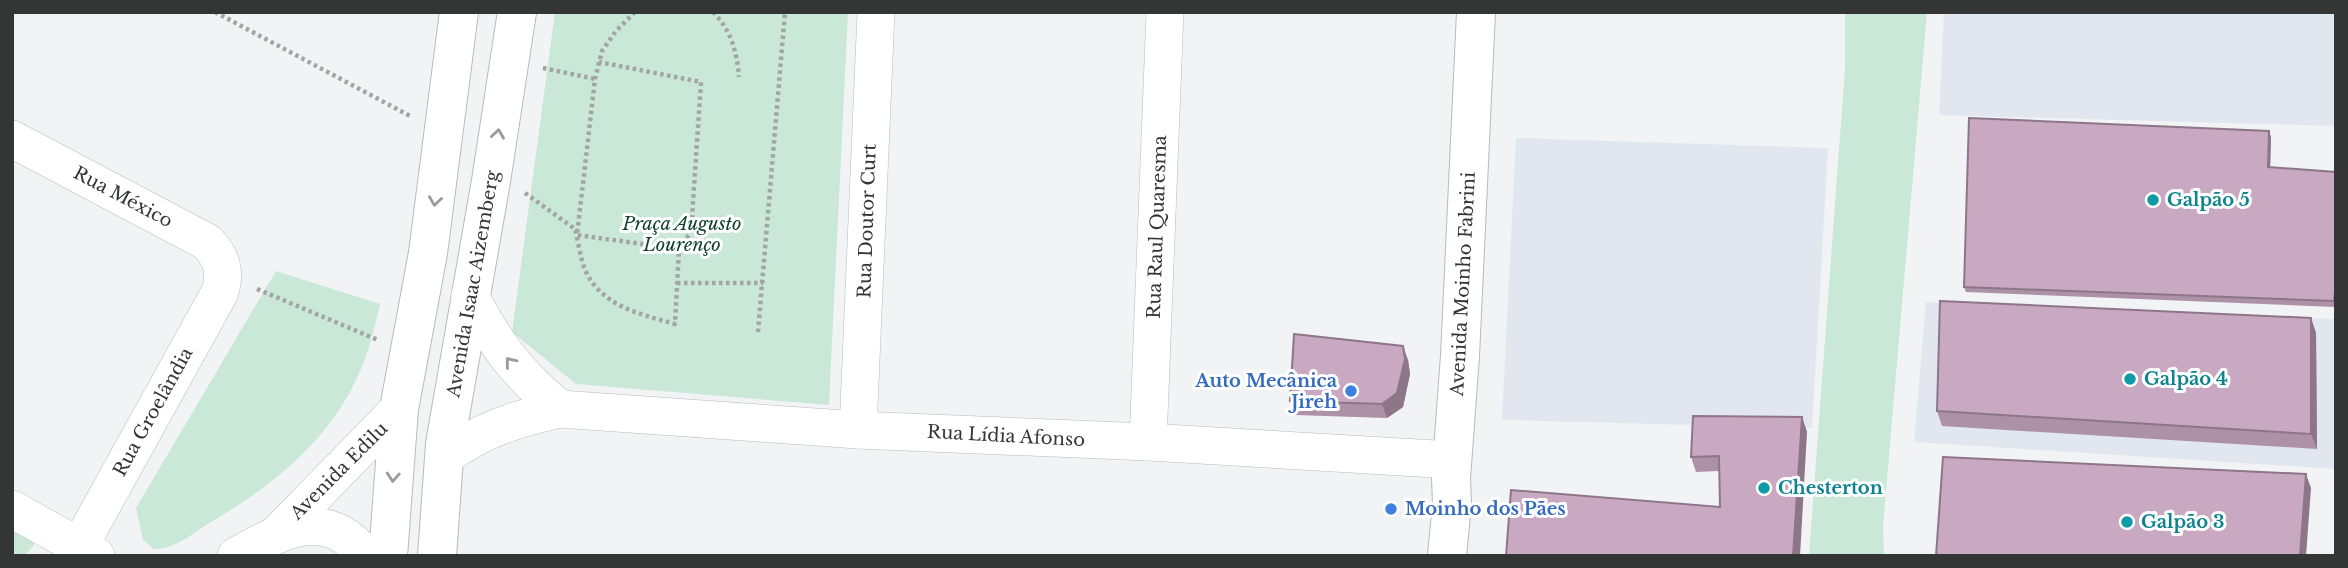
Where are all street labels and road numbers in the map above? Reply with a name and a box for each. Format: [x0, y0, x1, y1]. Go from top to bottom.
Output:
street label: Rua Raul Quaresma [1143, 135, 1171, 319]
street label: Rua Doutor Curt [853, 143, 881, 299]
street label: Rua México [70, 162, 176, 232]
street label: Avenida Isaac Aizemberg [442, 169, 504, 400]
street label: Avenida Moinho Fabrini [1446, 171, 1480, 398]
street label: Rua Groelândia [109, 344, 197, 480]
street label: Avenida Edilu [285, 418, 392, 525]
street label: Rua Lídia Afonso [926, 421, 1086, 451]

